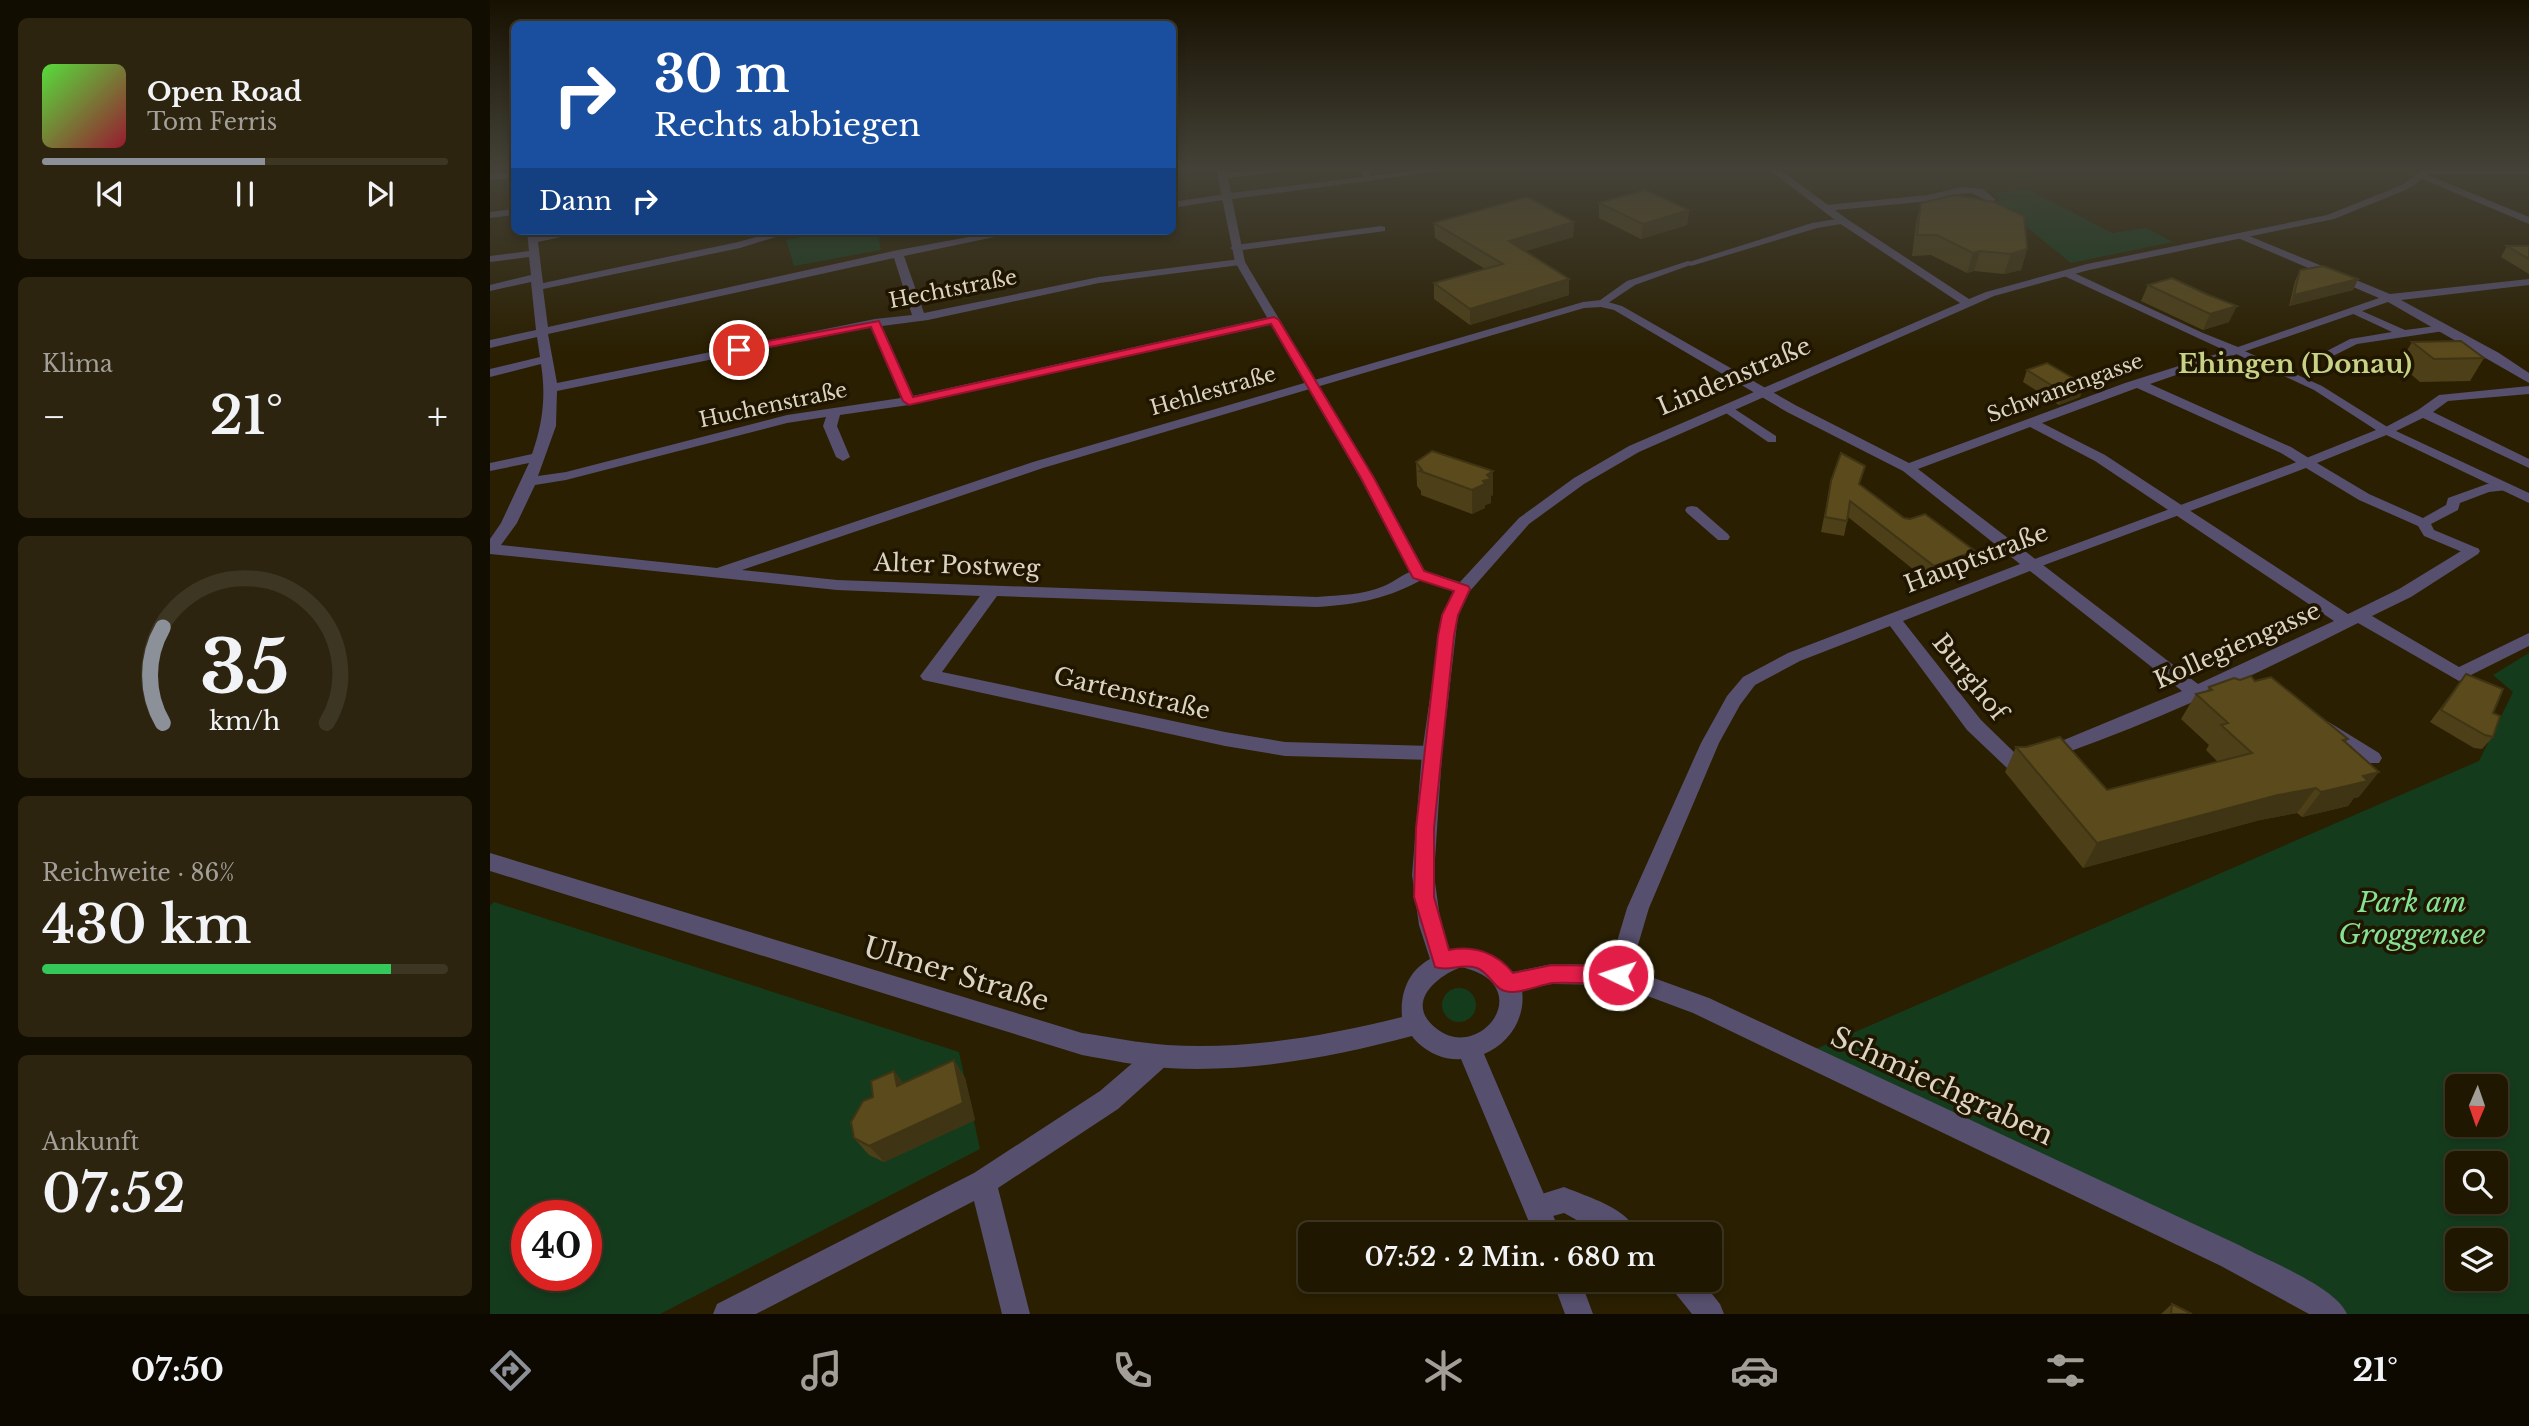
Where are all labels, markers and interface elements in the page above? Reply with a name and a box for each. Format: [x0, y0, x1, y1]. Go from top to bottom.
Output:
text: 30 m [654, 44, 789, 105]
icon: right [539, 49, 630, 140]
text: Open Road [147, 76, 302, 108]
text: Rechts abbiegen [654, 105, 921, 145]
text: Tom Ferris [147, 108, 277, 136]
icon: previous [91, 175, 129, 213]
icon: pause [226, 175, 264, 213]
icon: next [361, 175, 399, 213]
icon: right [626, 182, 664, 220]
text: Dann [539, 185, 612, 217]
street label: Hechtstraße [887, 264, 1019, 314]
pin [709, 320, 769, 380]
icon: arrive [720, 331, 758, 369]
street label: Lindenstraße [1653, 331, 1815, 421]
street label: Schwanengasse [1983, 348, 2147, 428]
district label: Ehingen (Donau) [2178, 348, 2412, 380]
text: Klima [42, 350, 113, 378]
street label: Hehlestraße [1147, 361, 1279, 421]
street label: Huchenstraße [697, 377, 849, 433]
text: 21° [210, 384, 283, 448]
text: − [42, 393, 66, 440]
text: + [427, 393, 448, 440]
street label: Hauptstraße [1900, 517, 2052, 599]
street label: Alter Postweg [872, 548, 1041, 582]
street label: Kollegiengasse [2149, 595, 2325, 695]
text: 35 [200, 622, 290, 713]
street label: Burghof [1927, 628, 2015, 728]
street label: Gartenstraße [1051, 661, 1213, 725]
text: km/h [210, 706, 280, 737]
text: Reichweite · 86% [42, 859, 235, 887]
park label: Park am Groggensee [2338, 885, 2486, 952]
text: 430 km [42, 893, 252, 957]
street label: Ulmer Straße [859, 929, 1053, 1019]
position arrow [1581, 938, 1655, 1012]
street label: Schmiechgraben [1825, 1019, 2059, 1153]
north arrow [2445, 1074, 2508, 1138]
map controls [2445, 1074, 2508, 1291]
text: Ankunft [42, 1128, 139, 1156]
button: search [2445, 1151, 2508, 1214]
text: 07:52 [42, 1162, 186, 1226]
speed limit sign: 40 [511, 1200, 602, 1291]
button: layers [2445, 1228, 2508, 1291]
text: 07:52 · 2 Min. · 680 m [1364, 1241, 1656, 1273]
icon: directions [486, 1346, 535, 1395]
icon: music [797, 1346, 846, 1395]
icon: phone [1108, 1346, 1157, 1395]
icon: climate [1419, 1346, 1468, 1395]
icon: car [1730, 1346, 1779, 1395]
icon: filters [2041, 1346, 2090, 1395]
text: 07:50 [131, 1350, 224, 1390]
text: 21° [2352, 1350, 2398, 1390]

